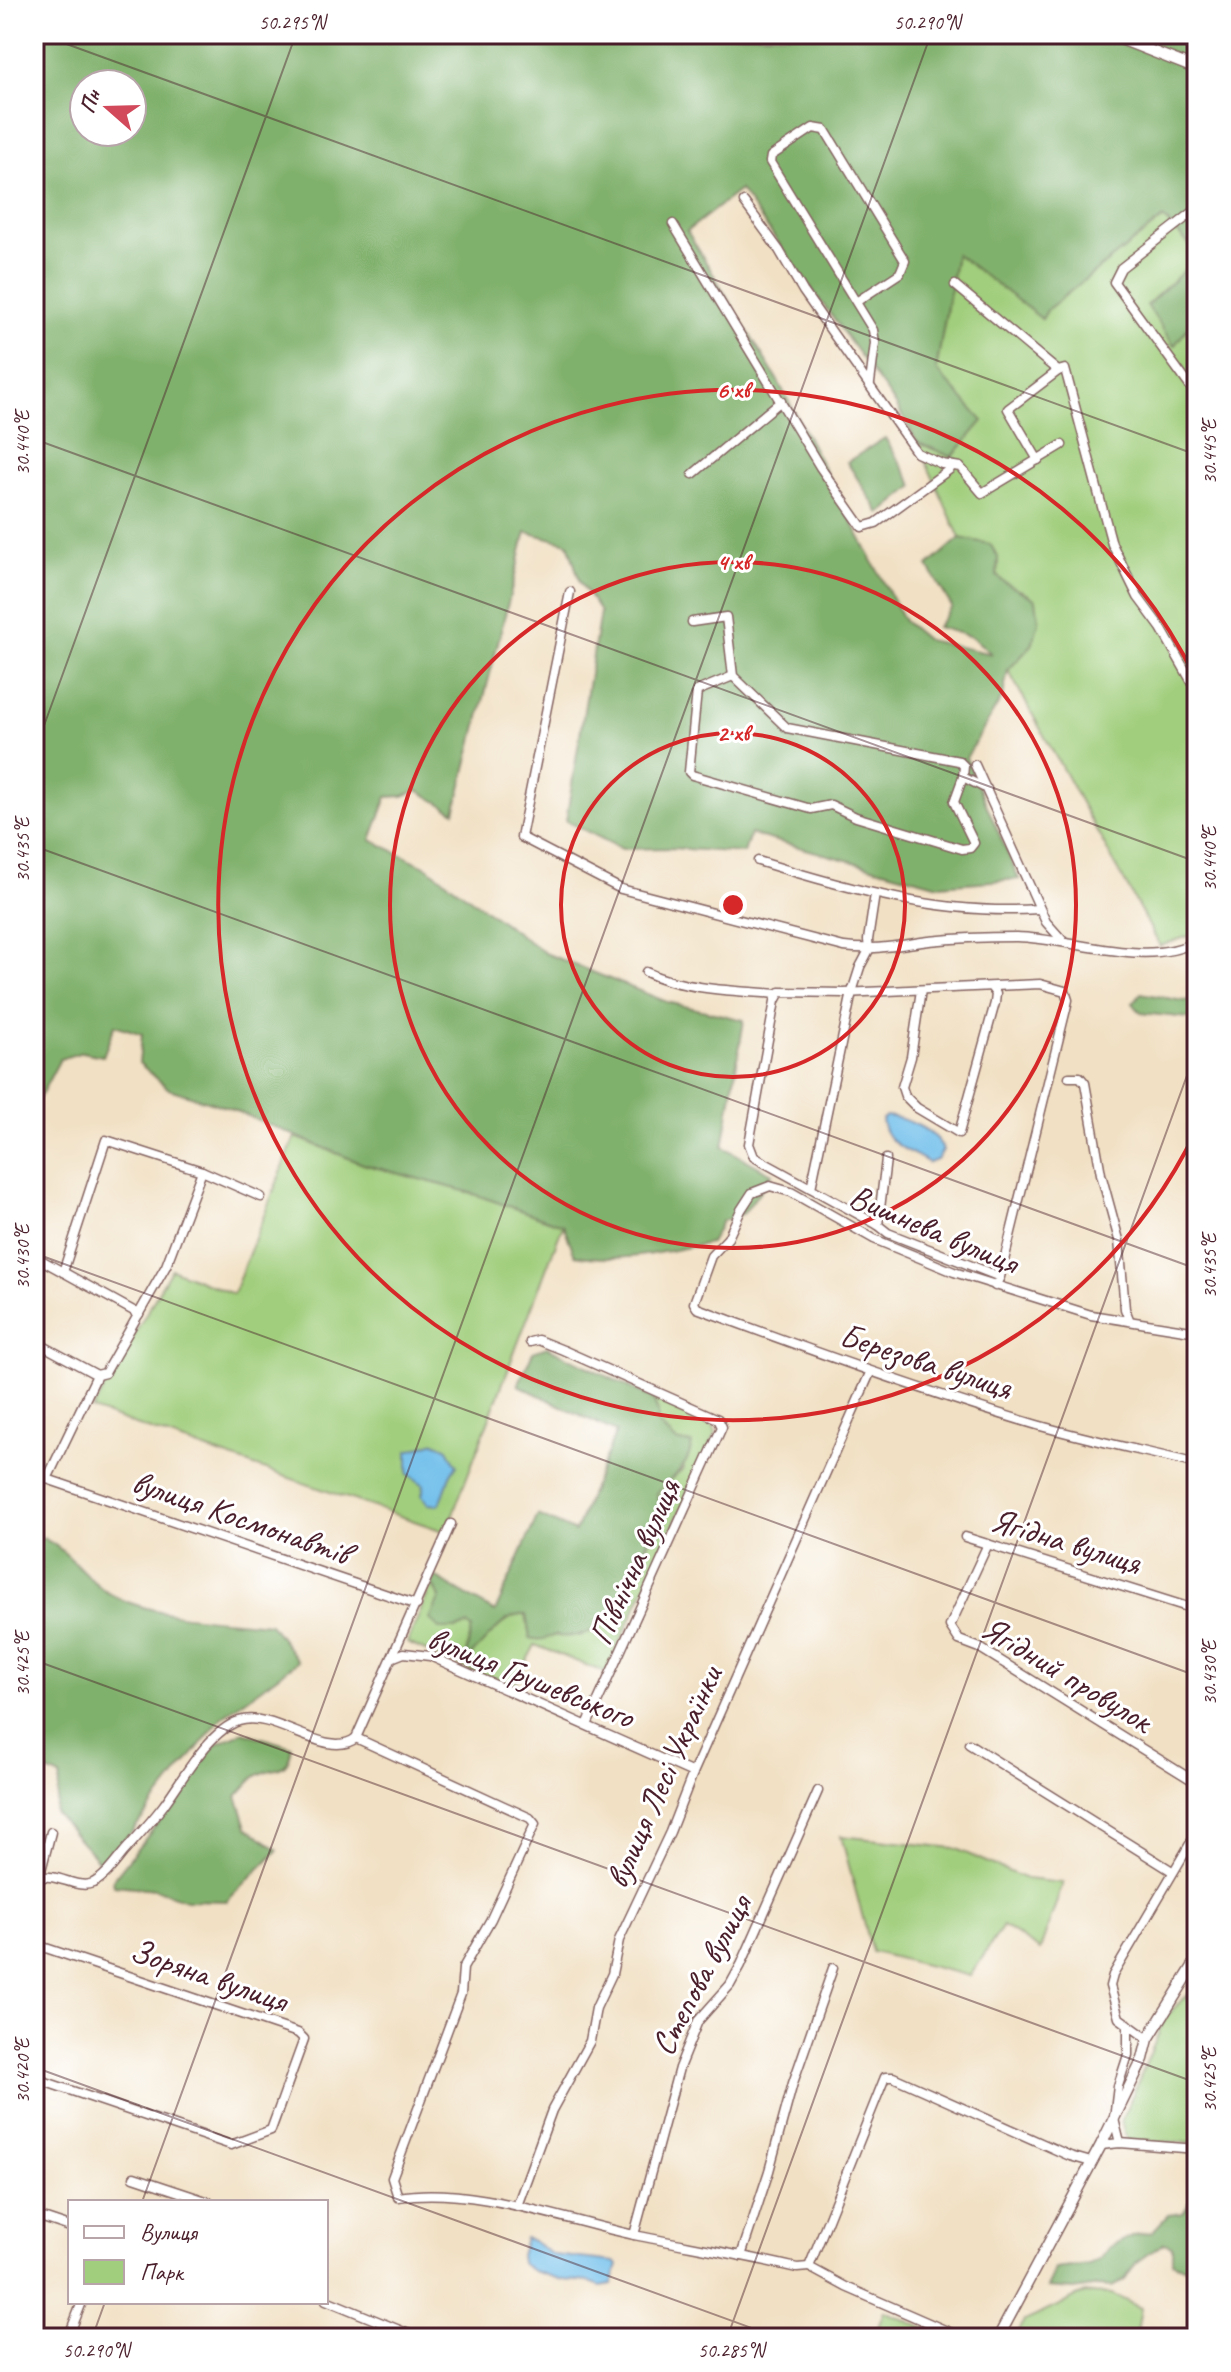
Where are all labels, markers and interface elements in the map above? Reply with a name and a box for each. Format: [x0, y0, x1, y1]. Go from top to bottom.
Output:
text: 50.295°N [259, 10, 328, 35]
text: 50.290°N [894, 10, 963, 35]
north arrow [68, 68, 148, 148]
text: Пн [73, 85, 108, 117]
text: 6 хв [716, 375, 754, 405]
text: 30.440°E [10, 408, 35, 476]
text: 30.445°E [1197, 417, 1222, 485]
text: 4 хв [717, 547, 753, 577]
text: 2 хв [717, 718, 753, 748]
text: 30.435°E [10, 815, 35, 883]
text: 30.440°E [1197, 824, 1222, 892]
centre of rings [719, 891, 747, 919]
street label: Вишнева вулиця [843, 1174, 1027, 1285]
text: 30.430°E [10, 1222, 35, 1290]
text: 30.435°E [1197, 1231, 1222, 1299]
street label: Березова вулиця [835, 1313, 1019, 1409]
street label: вулиця Космонавтів [127, 1460, 363, 1577]
street label: Північна вулиця [578, 1471, 690, 1651]
street label: Ягідна вулиця [986, 1498, 1148, 1585]
street label: Ягідний провулок [974, 1606, 1162, 1743]
street label: вулиця Грушевського [422, 1616, 642, 1739]
text: 30.425°E [10, 1629, 35, 1697]
text: 30.430°E [1197, 1638, 1222, 1706]
street label: вулиця Лесі Українки [595, 1657, 732, 1895]
street label: Степова вулиця [641, 1885, 762, 2063]
street label: Зоряна вулиця [125, 1928, 295, 2023]
text: 30.420°E [10, 2036, 35, 2104]
text: 30.425°E [1197, 2045, 1222, 2113]
legend [68, 2200, 328, 2304]
text: Вулиця [140, 2217, 199, 2247]
text: Парк [140, 2257, 185, 2287]
text: 50.290°N [63, 2338, 132, 2363]
text: 50.285°N [698, 2338, 767, 2363]

